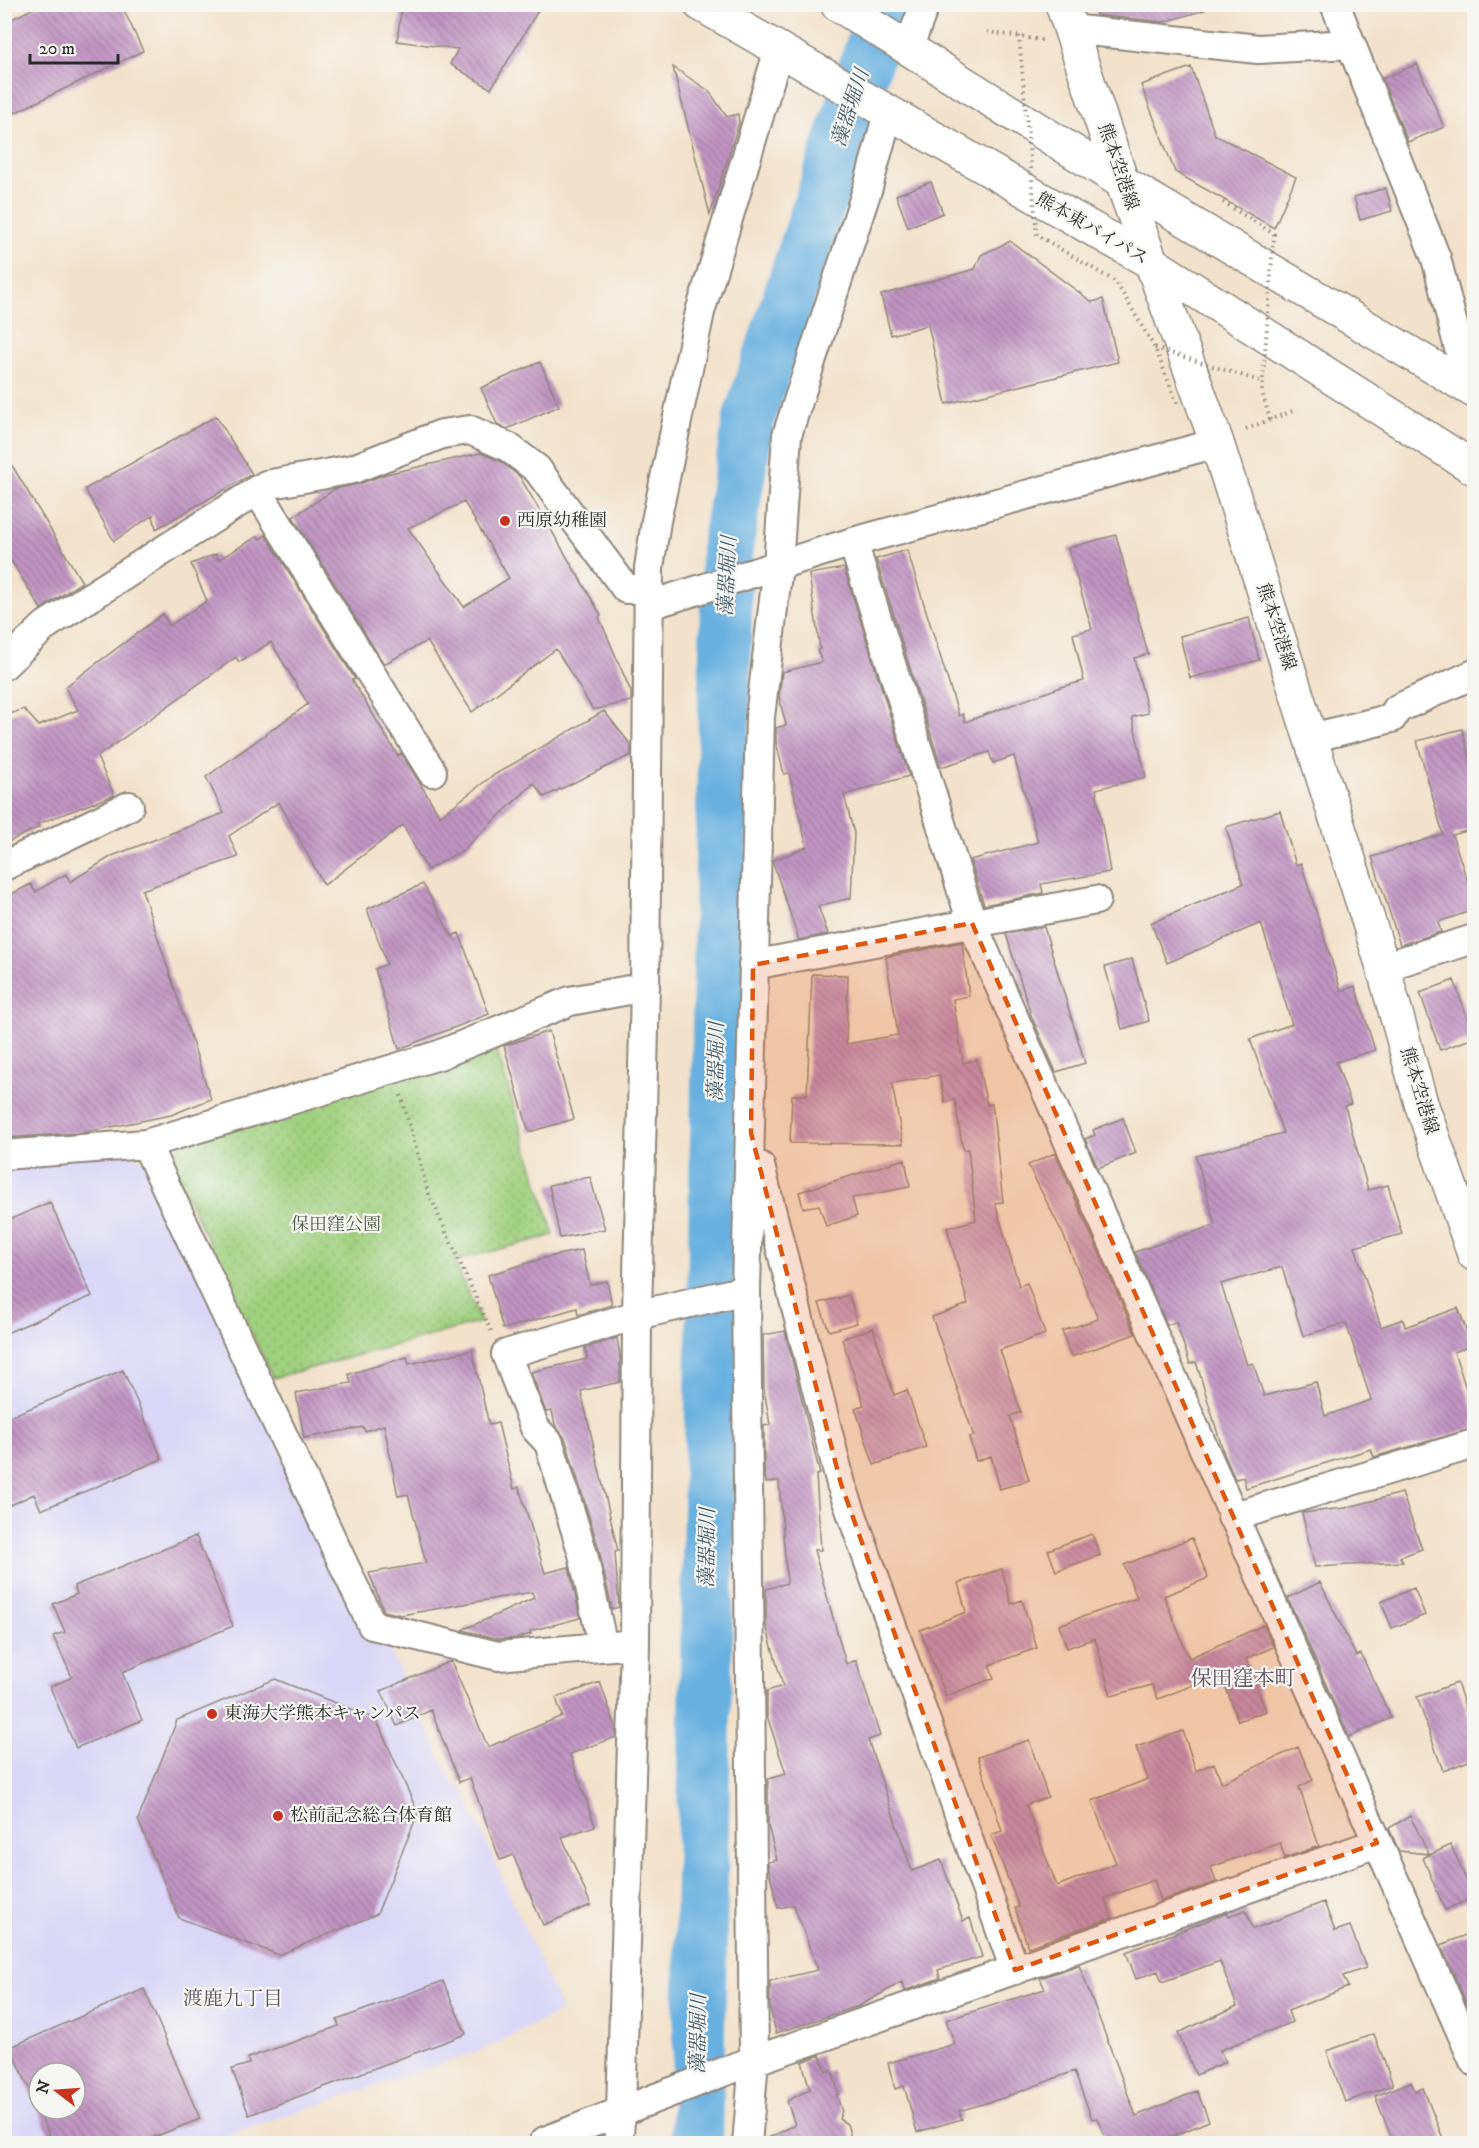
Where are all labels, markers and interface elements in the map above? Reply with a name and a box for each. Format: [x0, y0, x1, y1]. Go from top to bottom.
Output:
scale bar [30, 27, 118, 65]
text: 20 m [39, 38, 75, 60]
water label: 藻器堀川 [827, 64, 876, 150]
street label: 熊本空港線 [1093, 121, 1143, 213]
street label: 熊本東バイパス [1032, 188, 1152, 270]
place label: 西原幼稚園 [517, 510, 607, 532]
marker: 西原幼稚園 [498, 514, 512, 528]
water label: 藻器堀川 [713, 533, 743, 617]
street label: 熊本空港線 [1252, 581, 1300, 673]
water label: 藻器堀川 [704, 1020, 730, 1102]
street label: 熊本空港線 [1395, 1045, 1443, 1137]
park label: 保田窪公園 [291, 1214, 381, 1236]
water label: 藻器堀川 [695, 1506, 721, 1588]
district label: 保田窪本町 [1191, 1666, 1296, 1692]
place label: 東海大学熊本キャンパス [224, 1703, 421, 1725]
marker: 東海大学熊本キャンパス [205, 1707, 219, 1721]
place label: 松前記念総合体育館 [290, 1805, 452, 1827]
marker: 松前記念総合体育館 [271, 1809, 285, 1823]
district label: 渡鹿九丁目 [183, 1987, 283, 2012]
water label: 藻器堀川 [686, 1992, 712, 2074]
north arrow [27, 2061, 87, 2121]
text: N [32, 2078, 55, 2096]

